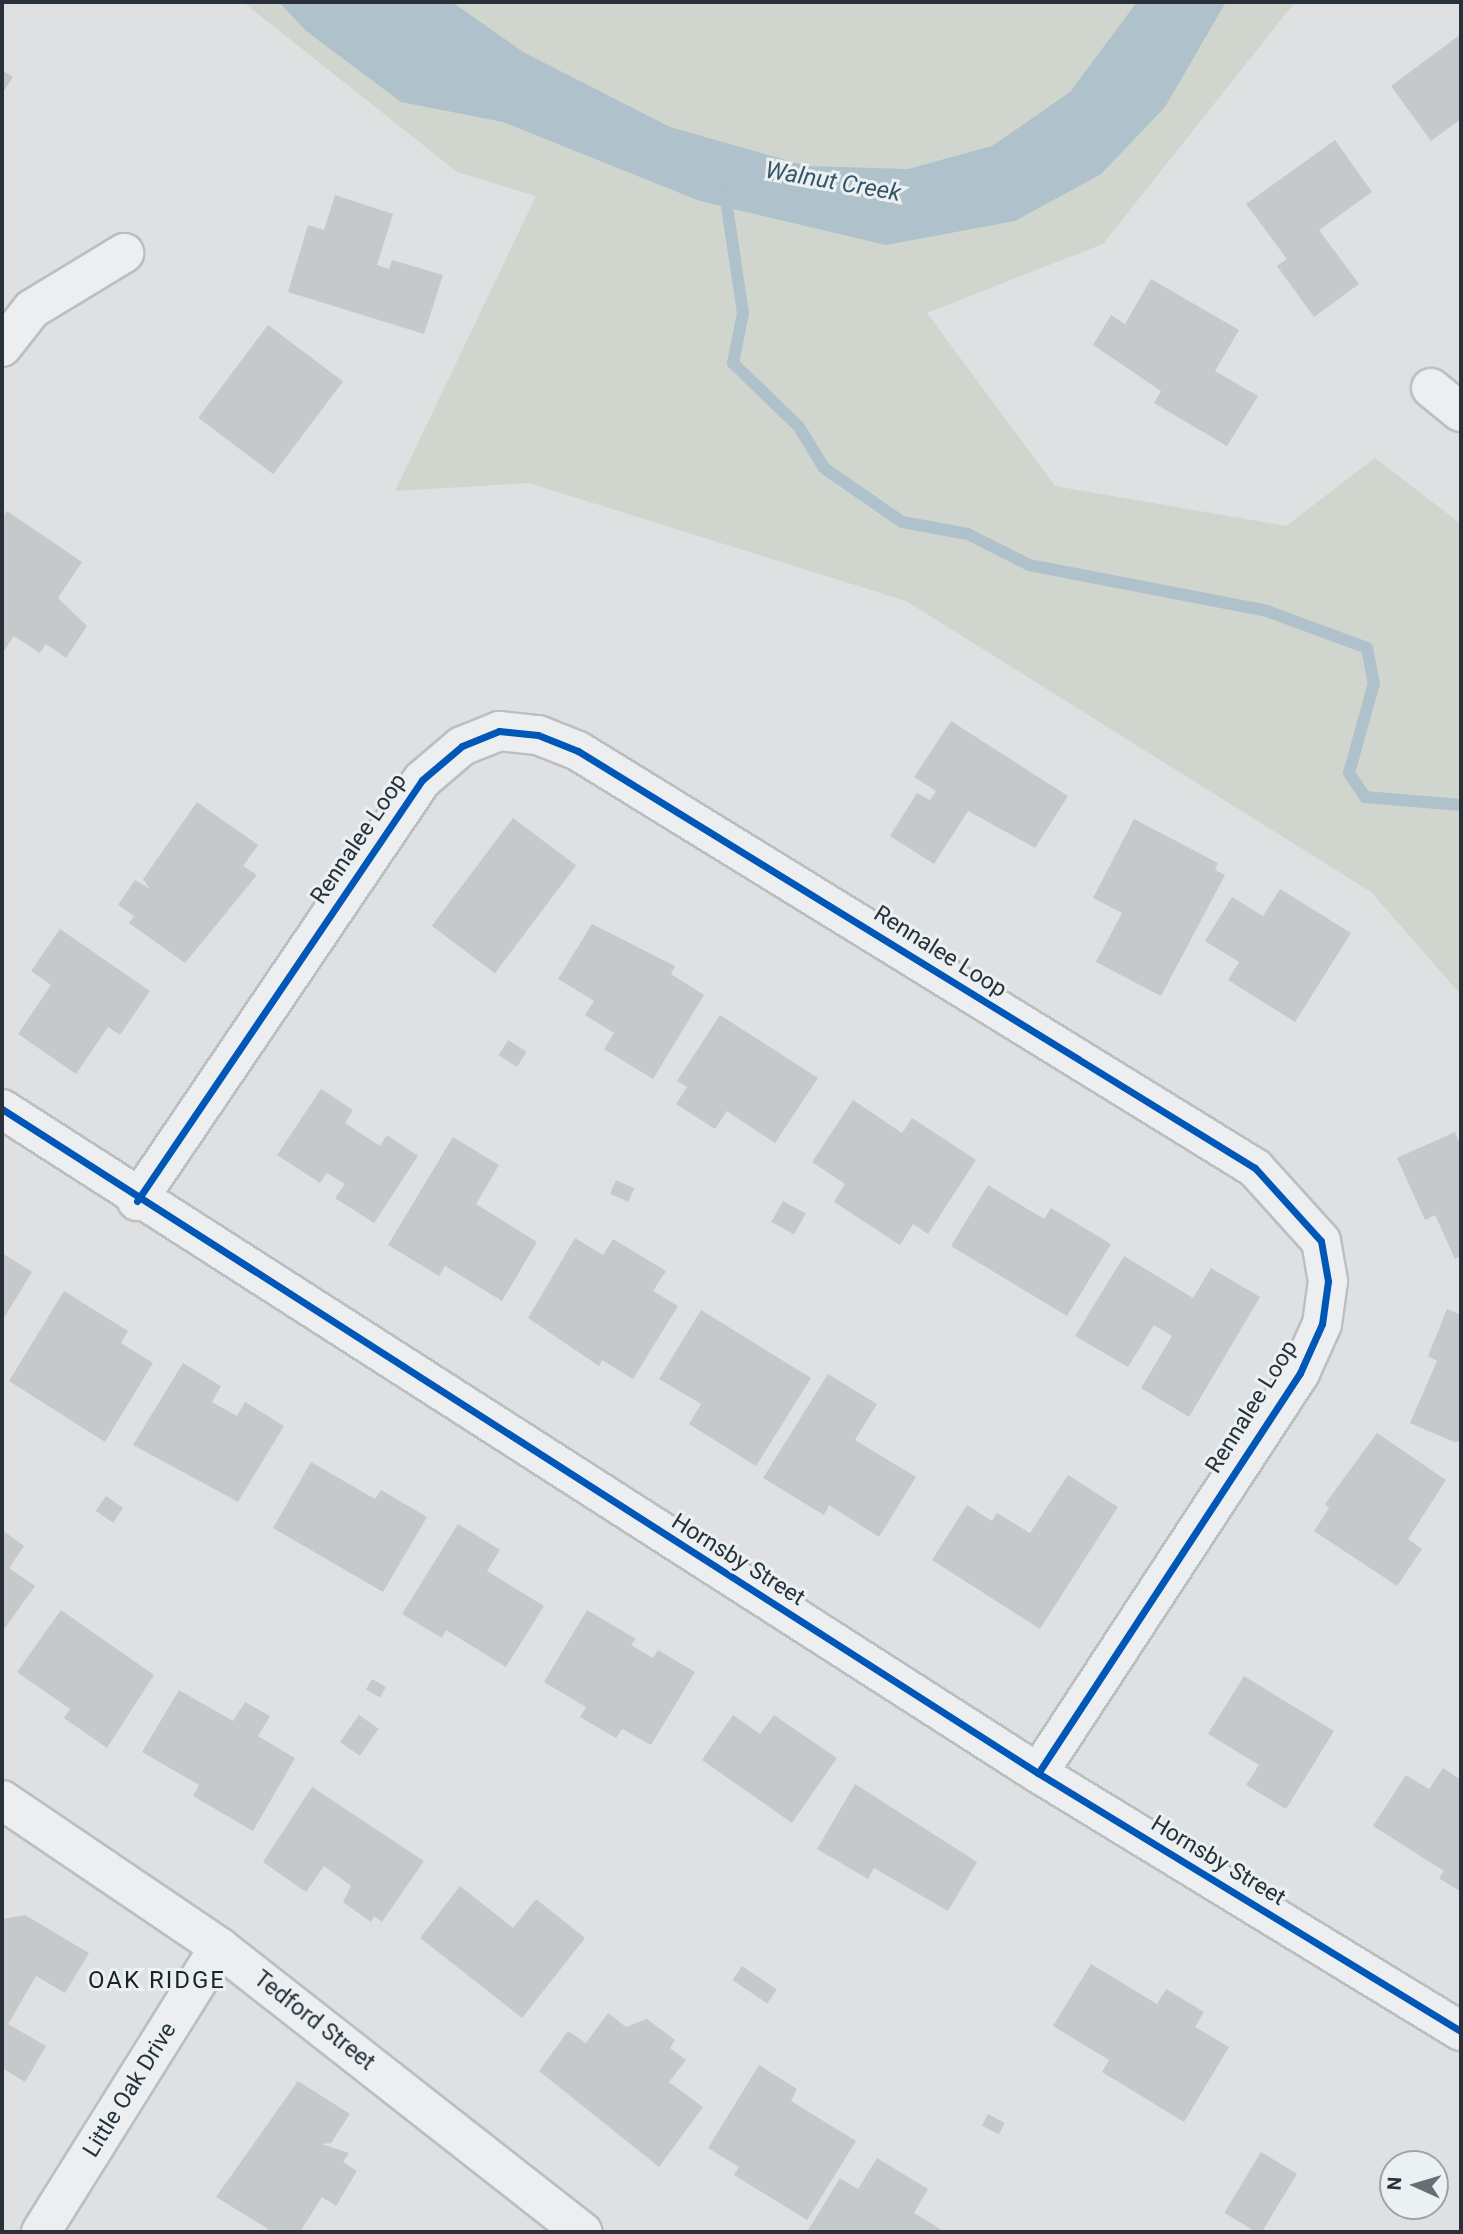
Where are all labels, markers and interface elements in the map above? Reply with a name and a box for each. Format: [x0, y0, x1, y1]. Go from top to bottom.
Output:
water label: Walnut Creek [763, 156, 903, 208]
street label: Rennalee Loop [305, 768, 413, 910]
street label: Rennalee Loop [868, 900, 1012, 1004]
street label: Rennalee Loop [1200, 1335, 1304, 1479]
street label: Hornsby Street [666, 1508, 810, 1612]
street label: Hornsby Street [1146, 1810, 1290, 1912]
street label: Tedford Street [248, 1965, 380, 2077]
district label: OAK RIDGE [89, 1967, 225, 1995]
street label: Little Oak Drive [78, 2017, 182, 2163]
north arrow [1379, 2150, 1449, 2220]
text: N [1383, 2176, 1406, 2191]

